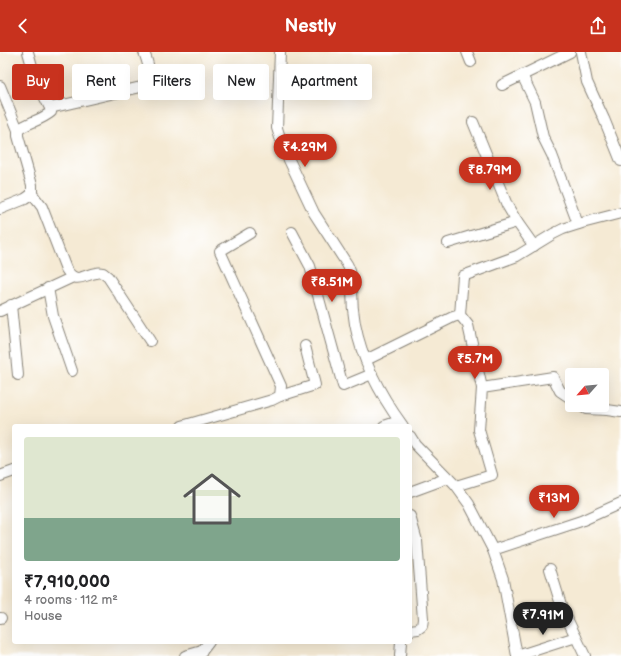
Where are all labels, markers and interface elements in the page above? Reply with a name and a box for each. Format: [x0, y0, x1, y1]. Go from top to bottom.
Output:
icon: back [12, 15, 34, 37]
icon: share [587, 15, 609, 37]
text: Nestly [285, 16, 336, 37]
chip: Buy [12, 64, 64, 100]
chip: Rent [72, 64, 130, 100]
chip: Filters [138, 64, 205, 100]
chip: New [213, 64, 269, 100]
chip: Apartment [277, 64, 372, 100]
pin: ₹4.29M [272, 134, 338, 168]
text: ₹4.29M [283, 139, 327, 155]
pin: ₹8.79M [457, 157, 523, 191]
text: ₹8.79M [468, 162, 512, 178]
pin: ₹8.51M [299, 269, 365, 303]
text: ₹8.51M [311, 274, 353, 290]
pin: ₹5.7M [447, 346, 503, 380]
text: ₹5.7M [457, 351, 493, 367]
north arrow [565, 368, 609, 412]
map controls [565, 368, 609, 412]
icon: home [176, 463, 248, 535]
pin: ₹13M [530, 485, 578, 519]
text: ₹13M [538, 490, 570, 506]
text: ₹7,910,000 [24, 572, 110, 592]
text: 4 rooms · 112 m² [24, 592, 118, 608]
pin: ₹7.91M [510, 602, 576, 636]
text: ₹7.91M [522, 607, 564, 623]
text: House [24, 608, 62, 624]

